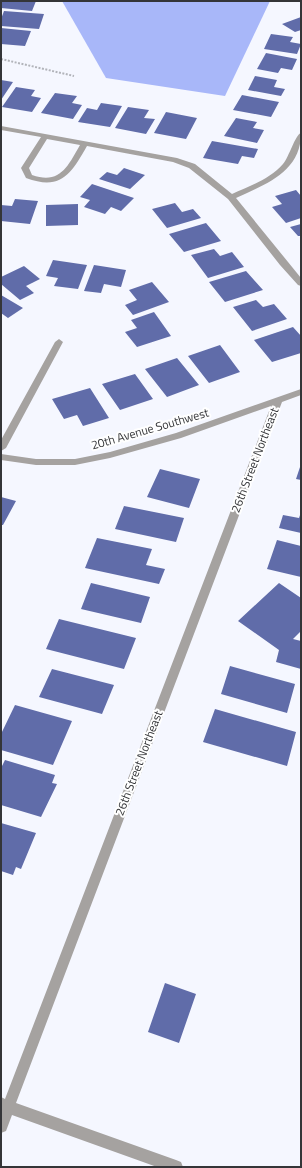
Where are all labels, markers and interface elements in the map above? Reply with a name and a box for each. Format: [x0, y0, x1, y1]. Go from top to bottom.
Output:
street label: 20th Avenue Southwest [89, 402, 212, 454]
street label: 26th Street Northeast [226, 404, 284, 515]
street label: 26th Street Northeast [110, 707, 168, 818]

